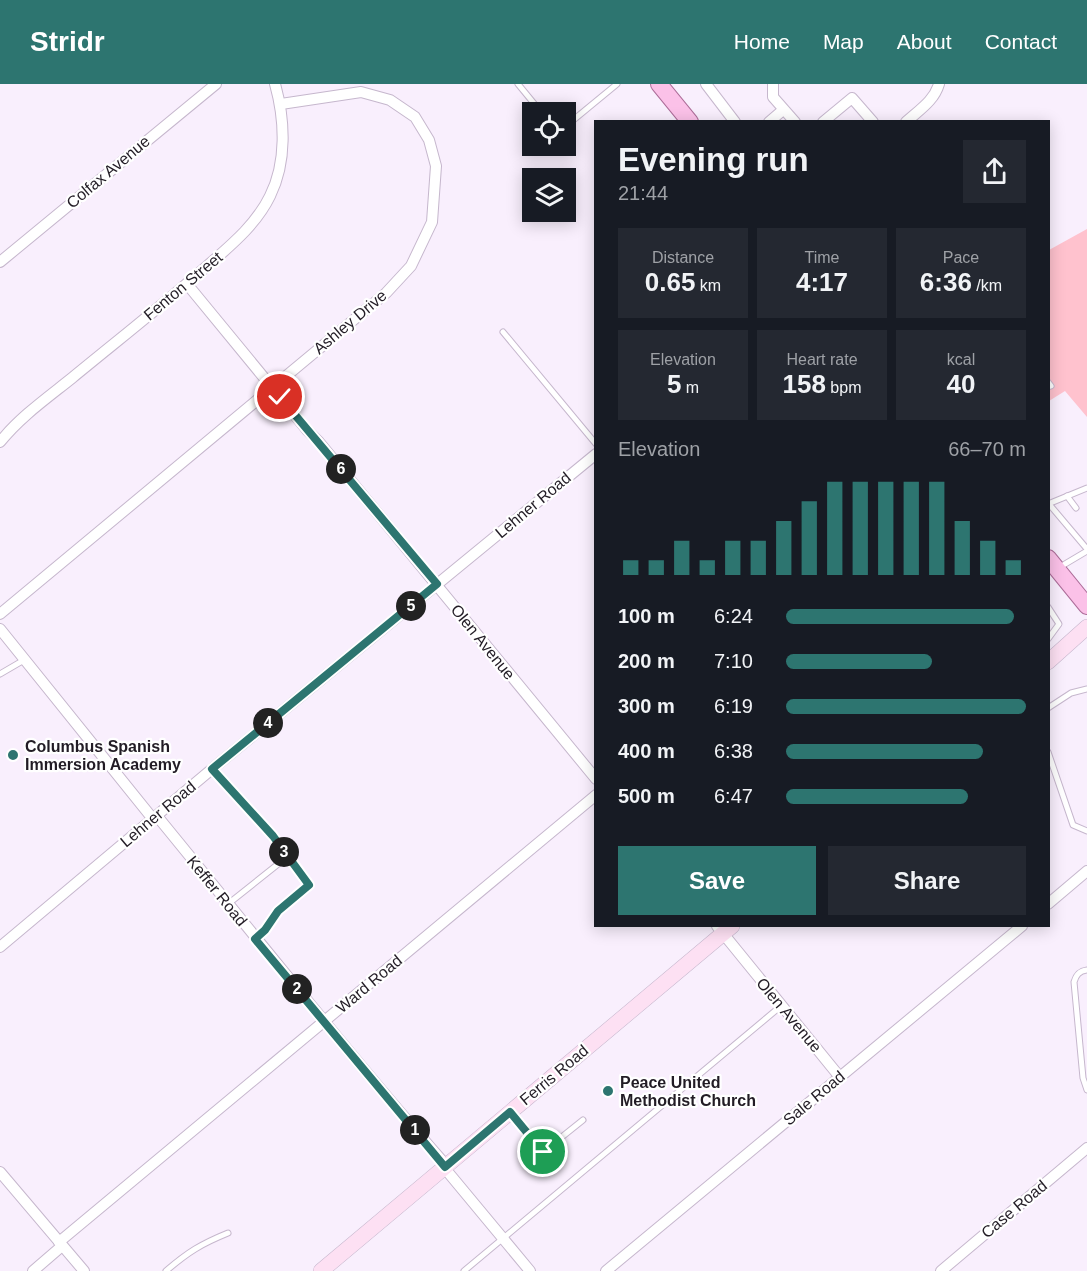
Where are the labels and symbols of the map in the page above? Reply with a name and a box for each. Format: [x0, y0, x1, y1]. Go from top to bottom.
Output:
street label: Colfax Avenue [63, 132, 153, 212]
street label: Fenton Street [140, 248, 226, 324]
street label: Ashley Drive [310, 287, 390, 357]
pin [254, 371, 305, 422]
pin: 6 [326, 454, 356, 484]
street label: Lehner Road [492, 469, 574, 541]
pin: 5 [396, 591, 426, 621]
street label: Olen Avenue [448, 601, 518, 683]
pin: 4 [253, 708, 283, 738]
place label: Columbus Spanish Immersion Academy [25, 738, 181, 773]
marker: Columbus Spanish Immersion Academy [6, 748, 20, 762]
street label: Lehner Road [117, 778, 199, 850]
pin: 3 [269, 837, 299, 867]
street label: Keffer Road [184, 853, 250, 929]
street label: Ward Road [333, 952, 405, 1016]
pin: 2 [282, 974, 312, 1004]
street label: Olen Avenue [753, 975, 825, 1056]
street label: Ferris Road [517, 1042, 591, 1108]
street label: Sale Road [780, 1067, 848, 1129]
place label: Peace United Methodist Church [620, 1074, 756, 1109]
marker: Peace United Methodist Church [601, 1084, 615, 1098]
pin: 1 [400, 1115, 430, 1145]
pin [517, 1126, 568, 1177]
street label: Case Road [978, 1177, 1050, 1241]

